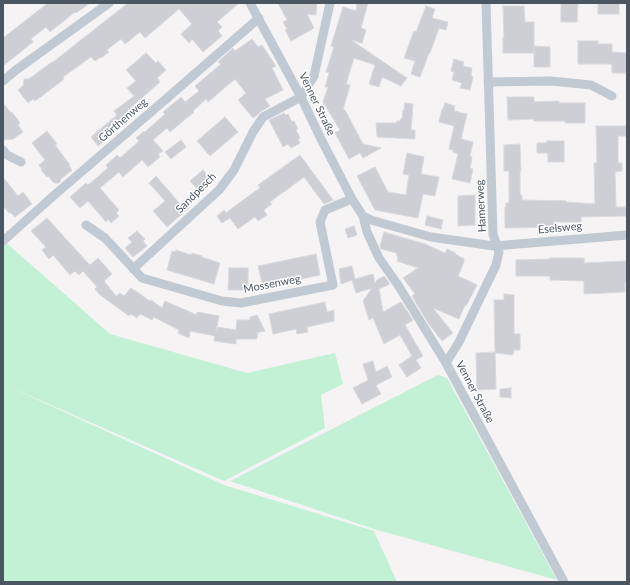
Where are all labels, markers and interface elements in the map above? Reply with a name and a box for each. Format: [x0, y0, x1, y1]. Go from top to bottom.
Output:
street label: Venner Straße [296, 70, 338, 138]
street label: Görthenweg [96, 95, 150, 145]
street label: Sandpesch [173, 170, 219, 216]
street label: Hamerweg [473, 179, 489, 233]
street label: Eselsweg [537, 219, 583, 237]
street label: Mossenweg [242, 272, 302, 296]
street label: Venner Straße [453, 359, 497, 425]

